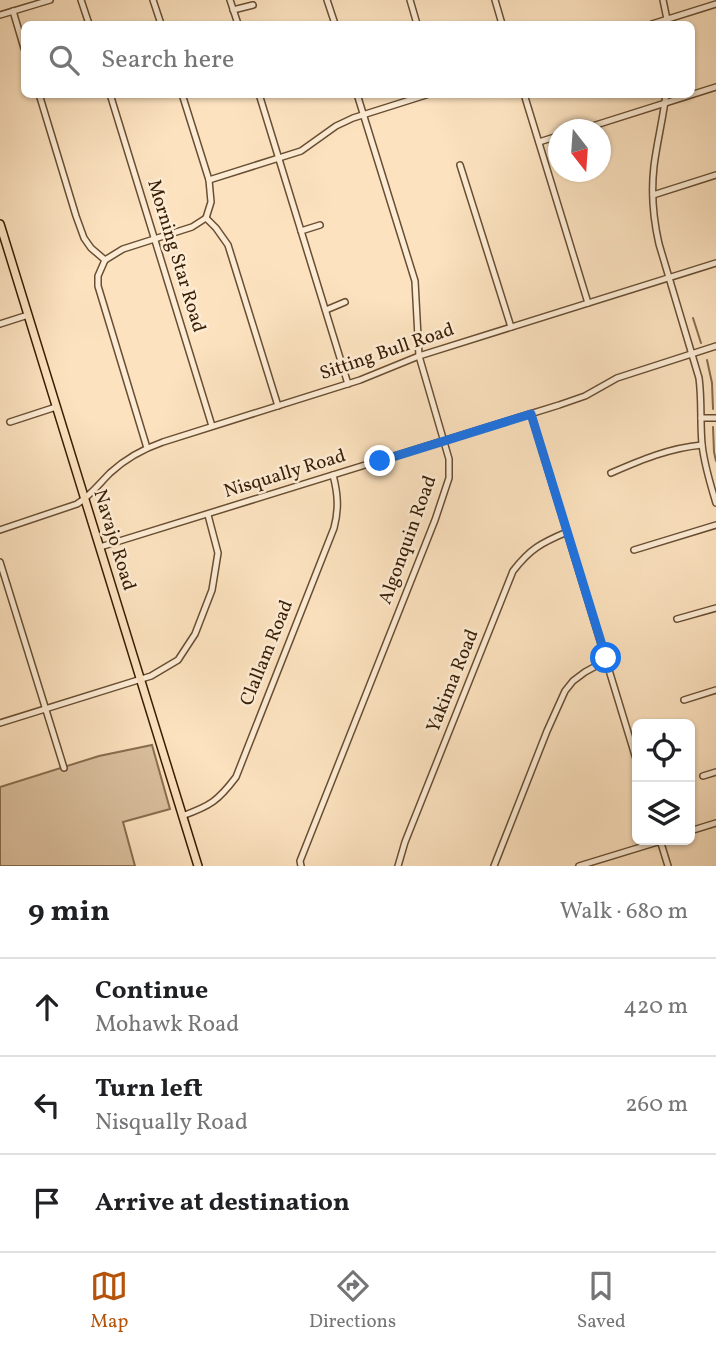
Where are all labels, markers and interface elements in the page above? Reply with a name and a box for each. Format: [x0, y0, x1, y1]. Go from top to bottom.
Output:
search box [21, 21, 695, 98]
icon: search [45, 41, 83, 79]
text: Search here [101, 42, 234, 78]
north arrow [548, 119, 611, 182]
street label: Morning Star Road [140, 176, 212, 336]
street label: Sitting Bull Road [316, 317, 458, 387]
street label: Nisqually Road [221, 443, 349, 505]
route end [364, 445, 395, 476]
street label: Algonquin Road [373, 472, 443, 608]
street label: Navajo Road [86, 486, 142, 594]
street label: Clallam Road [234, 596, 300, 710]
street label: Yakima Road [420, 625, 486, 737]
route start [590, 642, 621, 673]
map controls [632, 719, 695, 845]
button: locate [632, 719, 695, 782]
button: layers [632, 782, 695, 845]
text: 9 min [28, 891, 110, 933]
text: Walk · 680 m [560, 896, 688, 928]
text: Continue [95, 973, 208, 1009]
icon: ahead [28, 988, 66, 1026]
text: 420 m [623, 991, 688, 1023]
text: Mohawk Road [95, 1009, 239, 1041]
text: Turn left [95, 1071, 203, 1107]
icon: left [28, 1086, 66, 1124]
text: 260 m [625, 1089, 688, 1121]
text: Nisqually Road [95, 1107, 248, 1139]
icon: arrive [28, 1184, 66, 1222]
text: Arrive at destination [95, 1185, 350, 1221]
tab: Map [90, 1267, 128, 1335]
tab: Directions [309, 1267, 396, 1335]
tab: Saved [577, 1267, 626, 1335]

